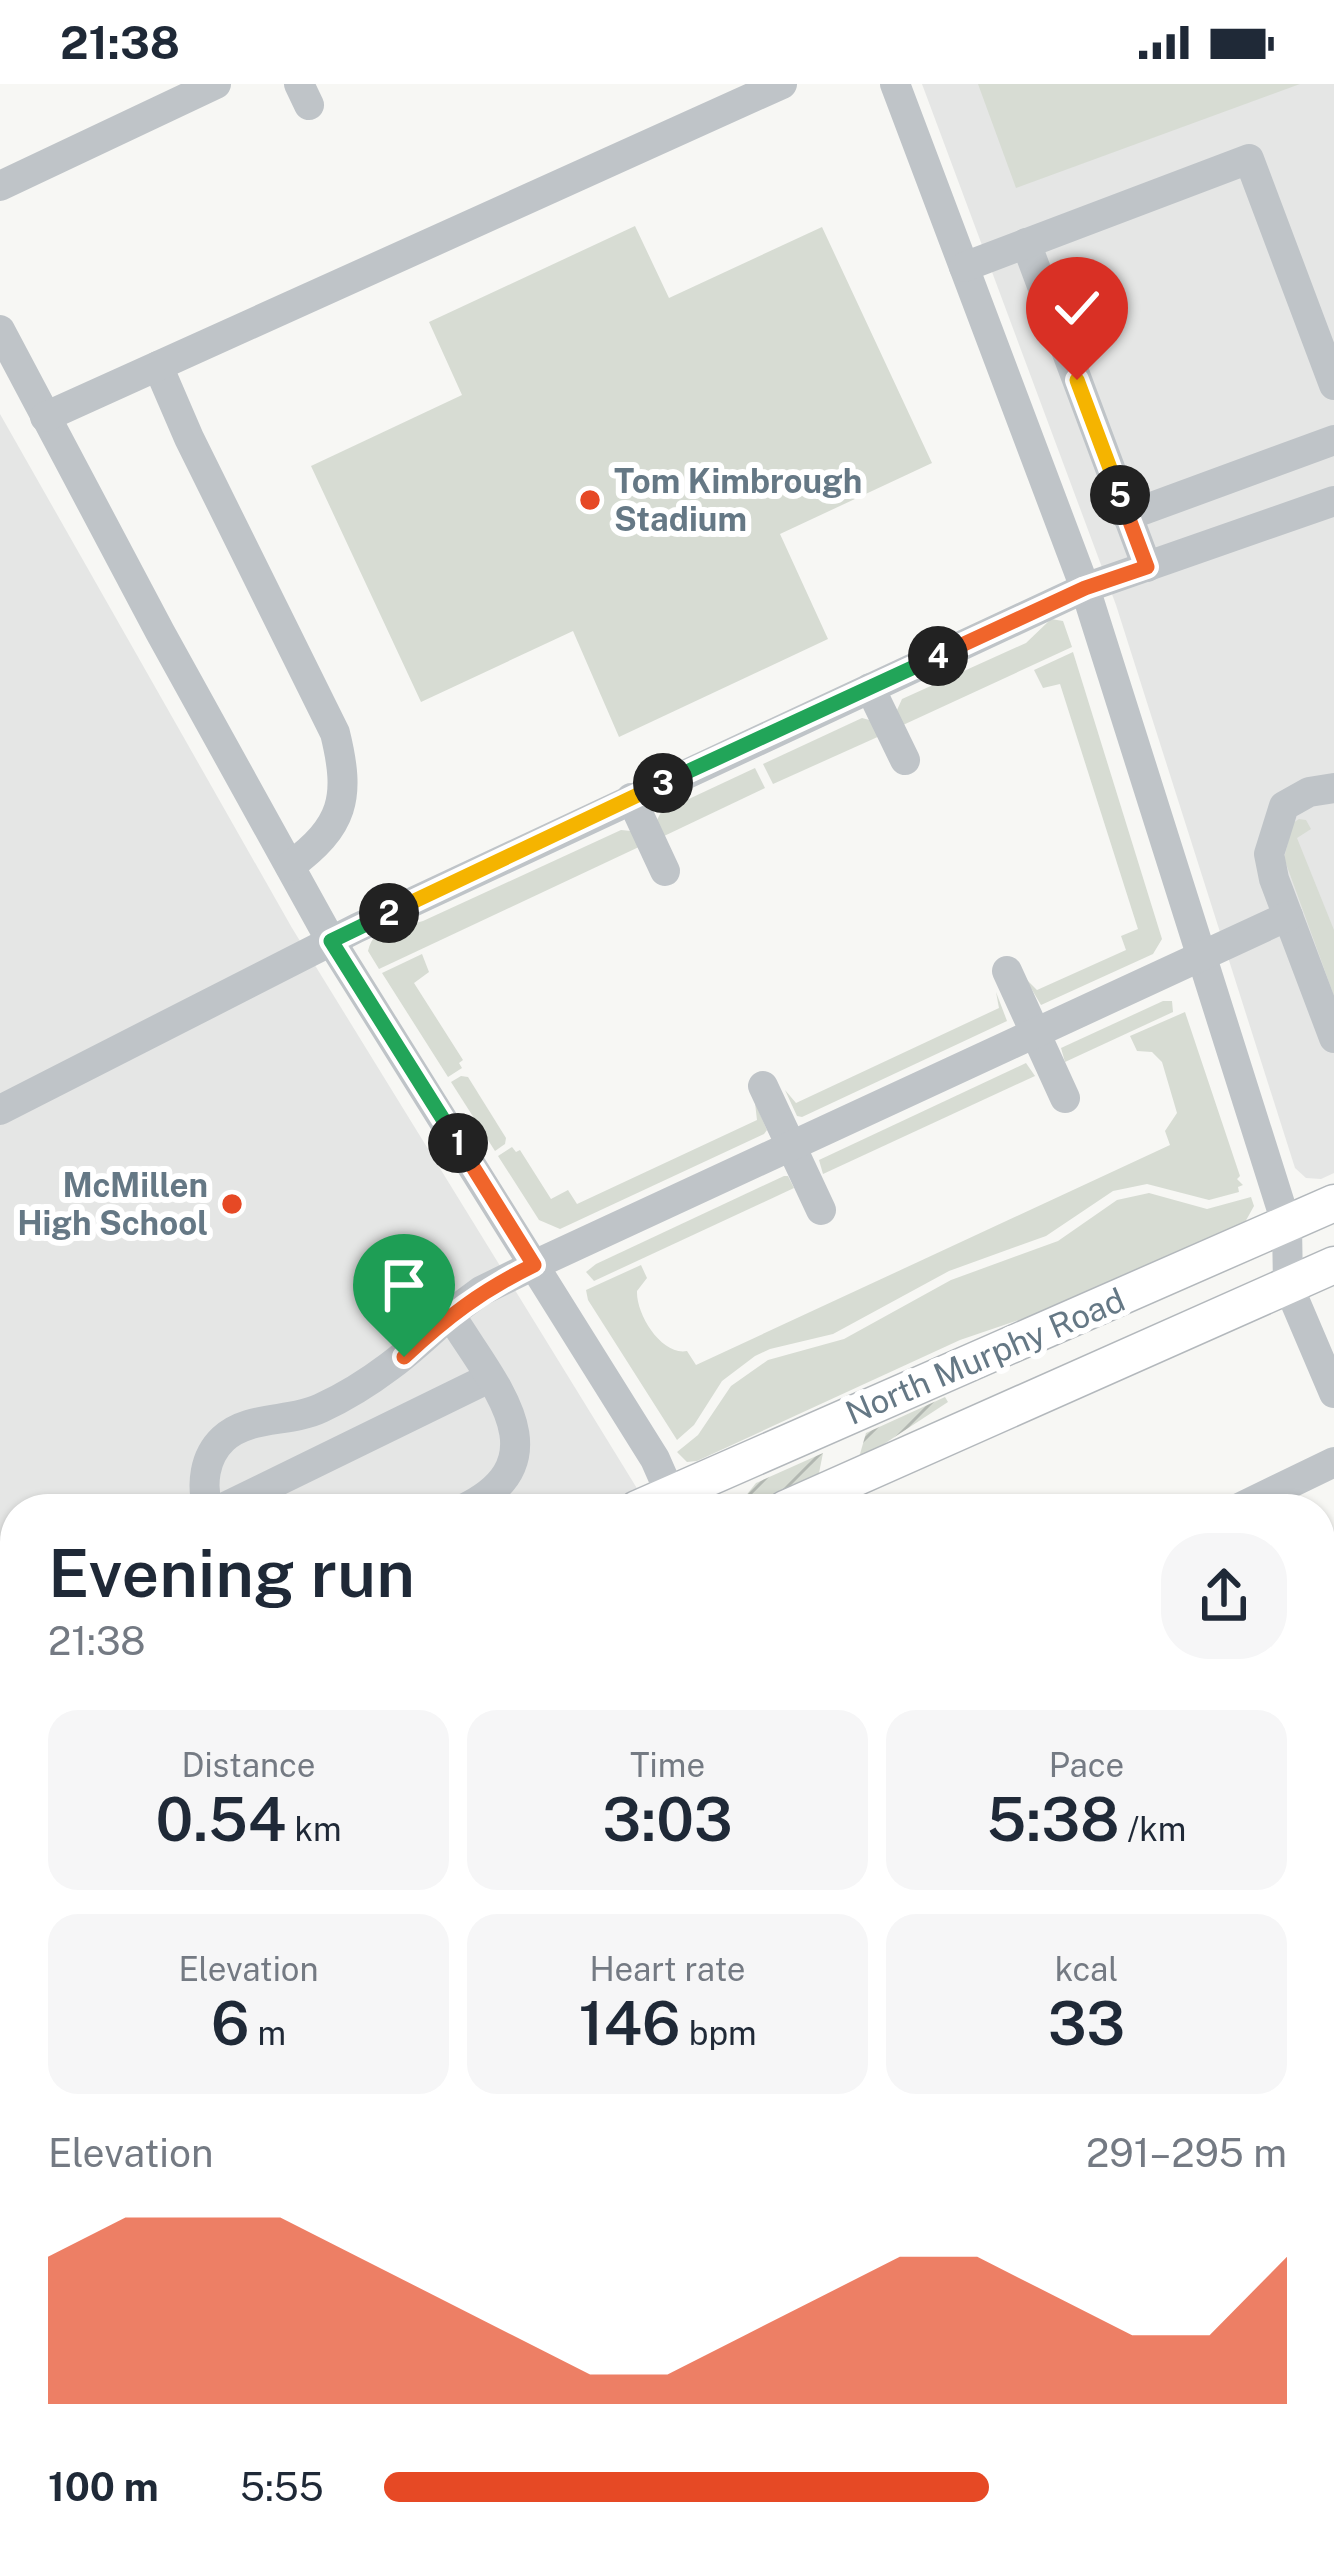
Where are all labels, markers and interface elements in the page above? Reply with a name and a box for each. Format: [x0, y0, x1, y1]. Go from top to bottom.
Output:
text: 21:38 [60, 16, 180, 69]
pin [1026, 257, 1128, 380]
icon: check [1044, 275, 1110, 341]
place label: Tom Kimbrough Stadium [614, 462, 862, 538]
pin: 5 [1090, 465, 1150, 525]
text: 5 [1109, 476, 1131, 514]
marker: Tom Kimbrough Stadium [577, 487, 603, 513]
pin: 4 [908, 626, 968, 686]
text: 4 [927, 637, 949, 675]
pin: 3 [633, 753, 693, 813]
text: 3 [652, 764, 674, 802]
pin: 2 [359, 883, 419, 943]
text: 2 [379, 894, 399, 932]
pin: 1 [428, 1113, 488, 1173]
text: 1 [451, 1124, 465, 1162]
place label: McMillen High School [17, 1166, 208, 1242]
marker: McMillen High School [219, 1191, 245, 1217]
pin [353, 1234, 455, 1357]
icon: arrive [371, 1252, 437, 1318]
street label: North Murphy Road [840, 1280, 1130, 1432]
button: share [1161, 1533, 1287, 1659]
text: Evening run [48, 1534, 415, 1612]
text: 21:38 [48, 1618, 145, 1664]
text: Distance [182, 1746, 315, 1784]
text: Time [630, 1746, 705, 1784]
text: Pace [1049, 1746, 1124, 1784]
text: 0.54 [156, 1784, 286, 1855]
text: 3:03 [602, 1784, 733, 1855]
text: 5:38 [987, 1784, 1120, 1855]
text: km [286, 1810, 341, 1848]
text: /km [1120, 1810, 1186, 1848]
text: Elevation [178, 1950, 319, 1988]
text: Heart rate [590, 1950, 745, 1988]
text: kcal [1055, 1950, 1118, 1988]
text: 6 [211, 1988, 250, 2059]
text: 146 [578, 1988, 681, 2059]
text: 33 [1048, 1988, 1125, 2059]
text: m [250, 2014, 286, 2052]
text: bpm [681, 2014, 757, 2052]
text: Elevation [48, 2130, 214, 2176]
text: 291–295 m [1086, 2130, 1287, 2176]
text: 100 m [48, 2464, 159, 2510]
text: 5:55 [240, 2464, 324, 2510]

